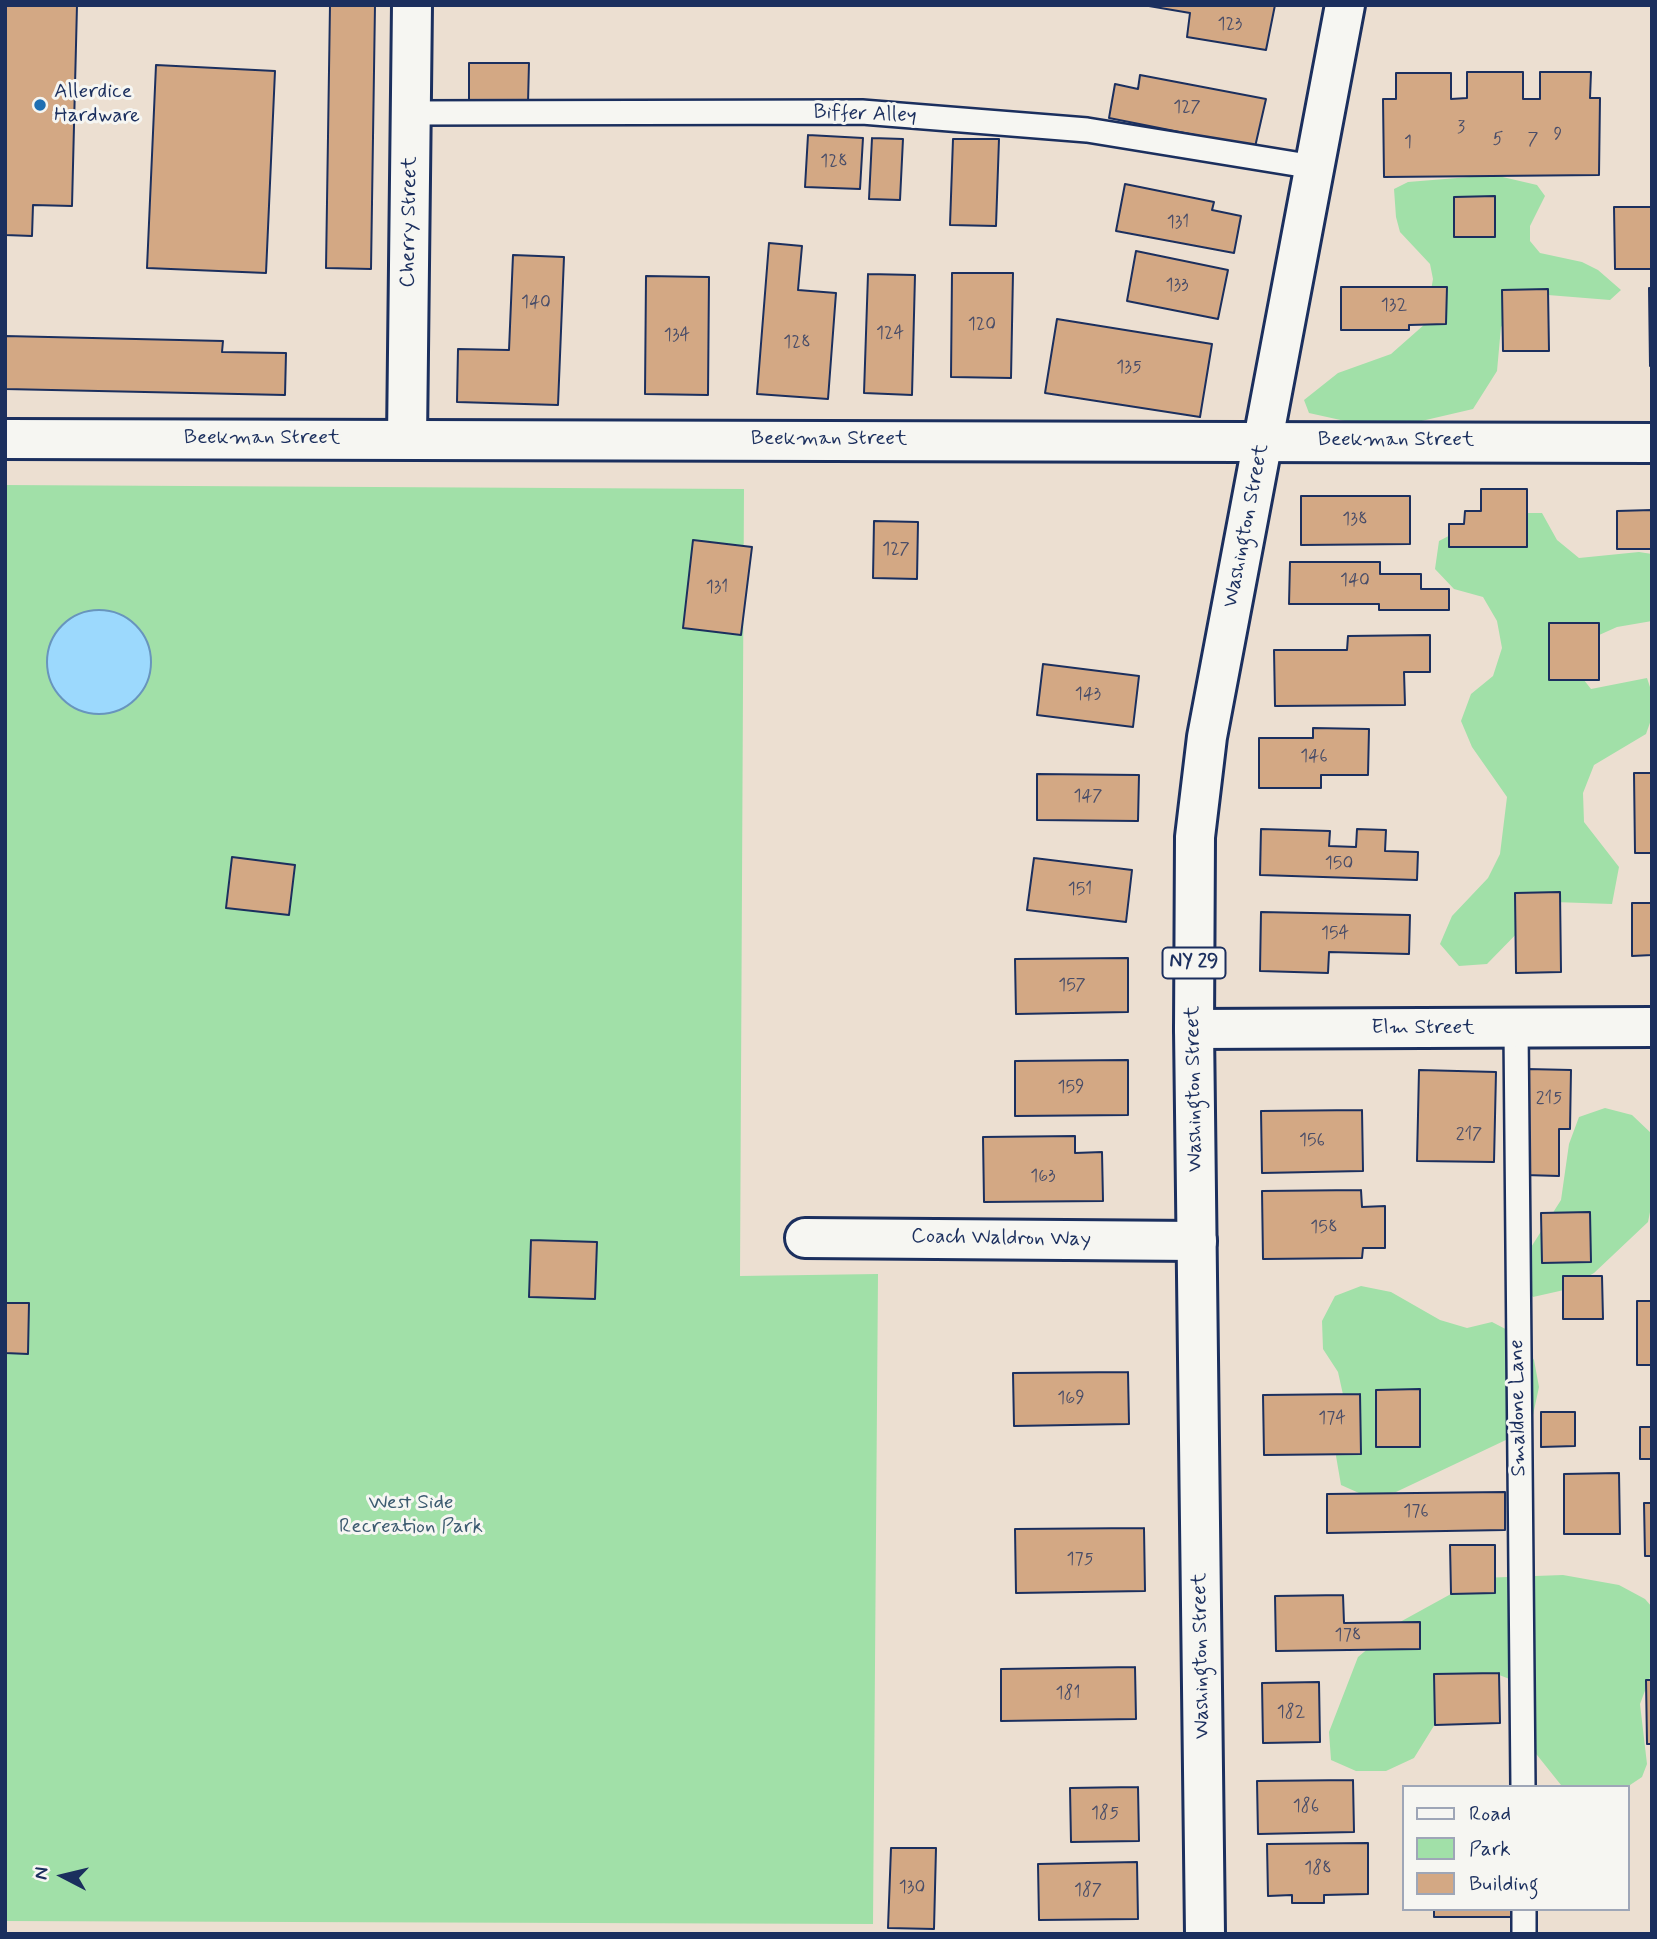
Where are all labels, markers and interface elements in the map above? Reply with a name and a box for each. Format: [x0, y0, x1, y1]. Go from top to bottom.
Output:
house number: 123 [1218, 14, 1242, 36]
place label: Allerdice Hardware [54, 80, 140, 130]
marker: Allerdice Hardware [32, 97, 48, 113]
house number: 127 [1173, 97, 1201, 119]
street label: Biffer Alley [813, 101, 917, 129]
house number: 3 [1457, 117, 1465, 139]
house number: 9 [1554, 124, 1562, 146]
house number: 5 [1493, 129, 1503, 151]
house number: 7 [1528, 129, 1538, 151]
house number: 1 [1404, 132, 1412, 154]
house number: 128 [820, 151, 848, 173]
street label: Cherry Street [396, 156, 424, 288]
house number: 131 [1167, 212, 1189, 234]
house number: 133 [1165, 275, 1189, 297]
house number: 140 [521, 292, 551, 314]
house number: 132 [1381, 295, 1407, 317]
house number: 120 [968, 314, 996, 336]
house number: 124 [876, 323, 904, 345]
house number: 134 [664, 325, 690, 347]
house number: 128 [783, 332, 811, 354]
house number: 135 [1116, 357, 1142, 379]
street label: Beekman Street [184, 426, 340, 452]
street label: Beekman Street [751, 427, 907, 453]
street label: Beekman Street [1318, 428, 1474, 454]
street label: Washington Street [1219, 442, 1275, 610]
house number: 138 [1342, 509, 1368, 531]
house number: 127 [882, 539, 910, 561]
house number: 140 [1340, 570, 1370, 592]
house number: 131 [706, 577, 728, 599]
house number: 143 [1075, 684, 1101, 706]
house number: 146 [1300, 746, 1328, 768]
house number: 147 [1073, 786, 1103, 808]
house number: 150 [1325, 853, 1353, 875]
house number: 151 [1068, 879, 1092, 901]
house number: 154 [1321, 923, 1349, 945]
road number: NY 29 [1162, 948, 1226, 979]
house number: 157 [1058, 975, 1086, 997]
street label: Washington Street [1181, 1006, 1209, 1172]
street label: Elm Street [1371, 1016, 1475, 1042]
house number: 159 [1057, 1077, 1085, 1099]
house number: 215 [1536, 1088, 1562, 1110]
house number: 217 [1456, 1124, 1482, 1146]
house number: 156 [1299, 1130, 1325, 1152]
house number: 163 [1030, 1166, 1056, 1188]
house number: 158 [1310, 1217, 1338, 1239]
street label: Coach Waldron Way [911, 1225, 1091, 1253]
street label: Smaldone Lane [1505, 1339, 1533, 1477]
house number: 169 [1057, 1388, 1085, 1410]
house number: 174 [1318, 1408, 1346, 1430]
park label: West Side Recreation Park [339, 1491, 483, 1541]
house number: 176 [1403, 1501, 1429, 1523]
house number: 175 [1066, 1549, 1094, 1571]
street label: Washington Street [1188, 1573, 1216, 1739]
house number: 178 [1335, 1625, 1361, 1647]
house number: 181 [1056, 1683, 1080, 1705]
house number: 182 [1277, 1702, 1305, 1724]
legend [1402, 1785, 1629, 1911]
house number: 186 [1293, 1796, 1319, 1818]
text: Road [1469, 1800, 1511, 1828]
house number: 185 [1091, 1803, 1119, 1825]
text: Park [1469, 1835, 1511, 1863]
north arrow [28, 1841, 98, 1911]
house number: 188 [1304, 1858, 1332, 1880]
text: N [28, 1866, 55, 1881]
text: Building [1469, 1870, 1539, 1898]
house number: 130 [899, 1877, 925, 1899]
house number: 187 [1074, 1880, 1102, 1902]

